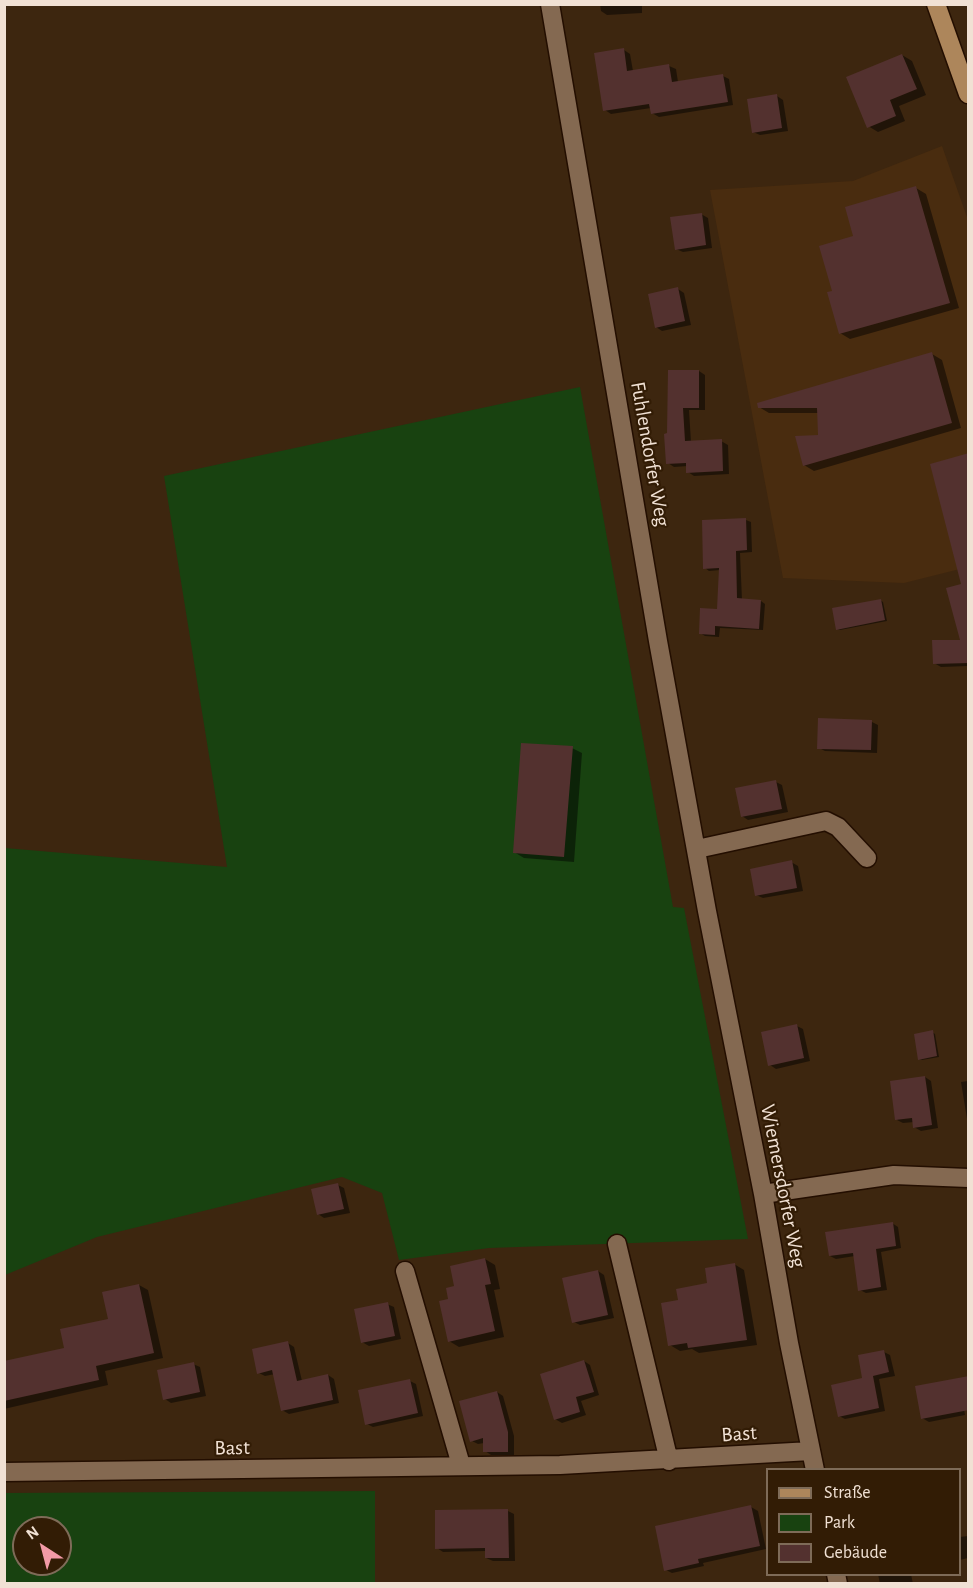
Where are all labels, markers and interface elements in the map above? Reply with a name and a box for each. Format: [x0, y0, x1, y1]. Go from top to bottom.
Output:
street label: Fuhlendorfer Weg [625, 380, 675, 528]
street label: Wiemersdorfer Weg [755, 1102, 811, 1270]
street label: Bast [720, 1420, 758, 1448]
street label: Bast [214, 1435, 250, 1461]
legend [766, 1468, 961, 1576]
text: Straße [824, 1484, 870, 1502]
text: Park [824, 1514, 855, 1532]
north arrow [12, 1516, 72, 1576]
text: N [23, 1523, 42, 1543]
text: Gebäude [824, 1544, 887, 1562]

